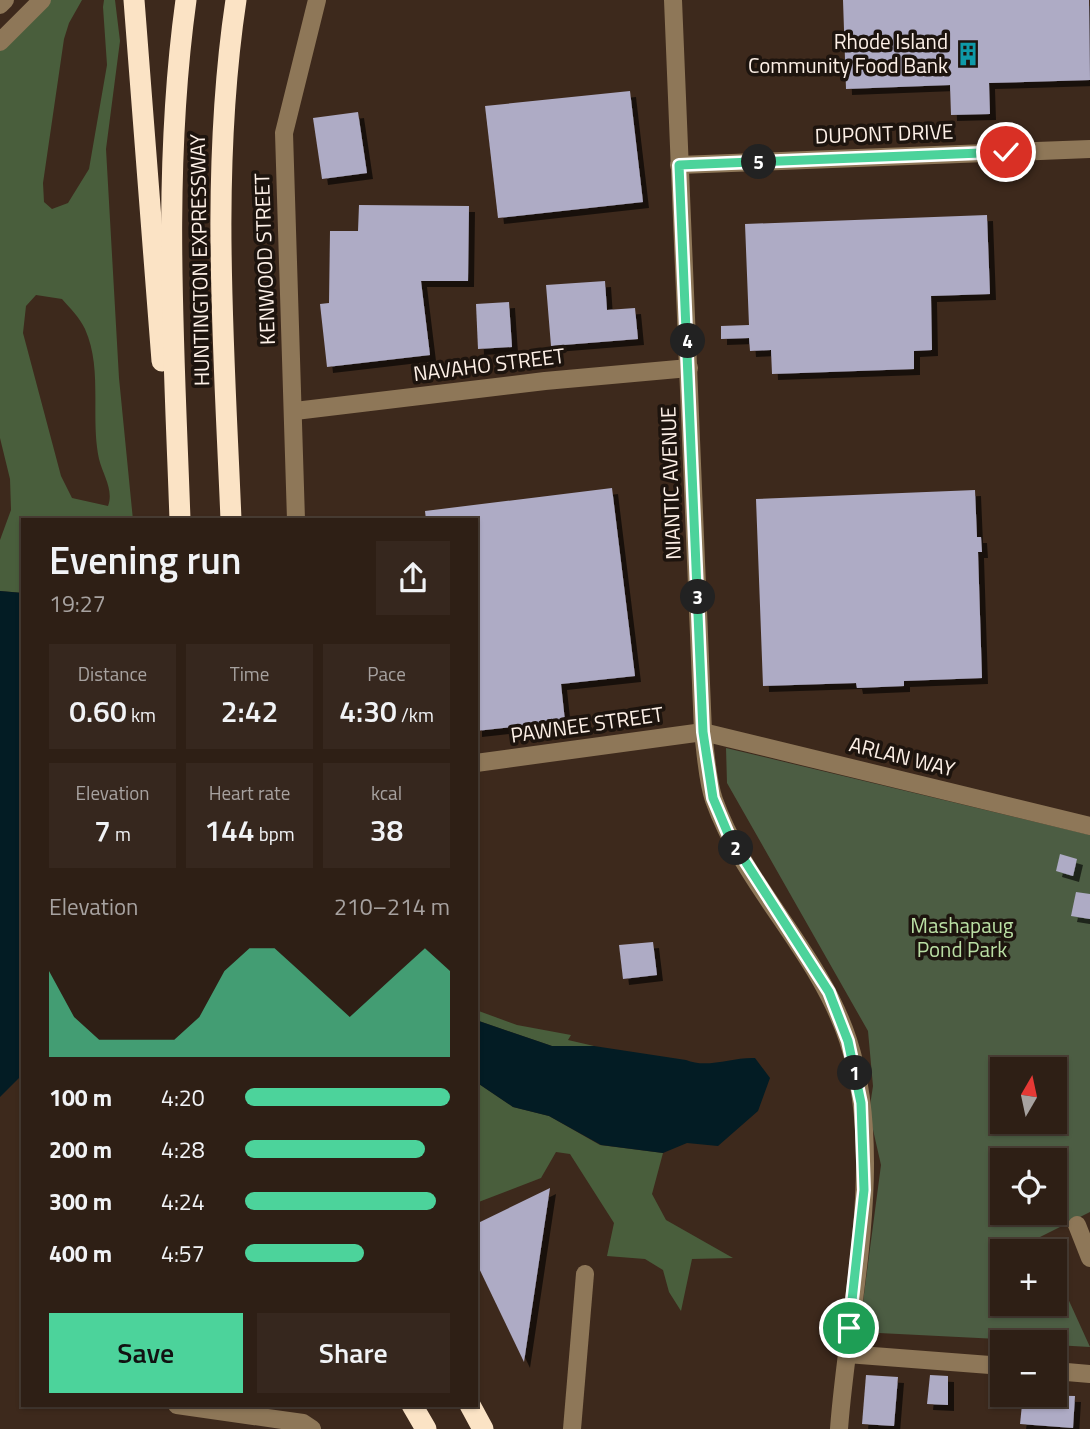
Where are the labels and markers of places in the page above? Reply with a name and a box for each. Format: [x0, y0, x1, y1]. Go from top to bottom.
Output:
place label: Rhode Island Community Food Bank [748, 25, 948, 81]
building icon: Rhode Island Community Food Bank [954, 40, 982, 68]
pin [976, 122, 1036, 182]
pin: 5 [742, 144, 776, 180]
pin: 4 [670, 324, 706, 358]
pin: 3 [680, 580, 716, 614]
pin: 2 [718, 830, 754, 866]
pin: 1 [838, 1056, 872, 1090]
pin [819, 1298, 879, 1358]

